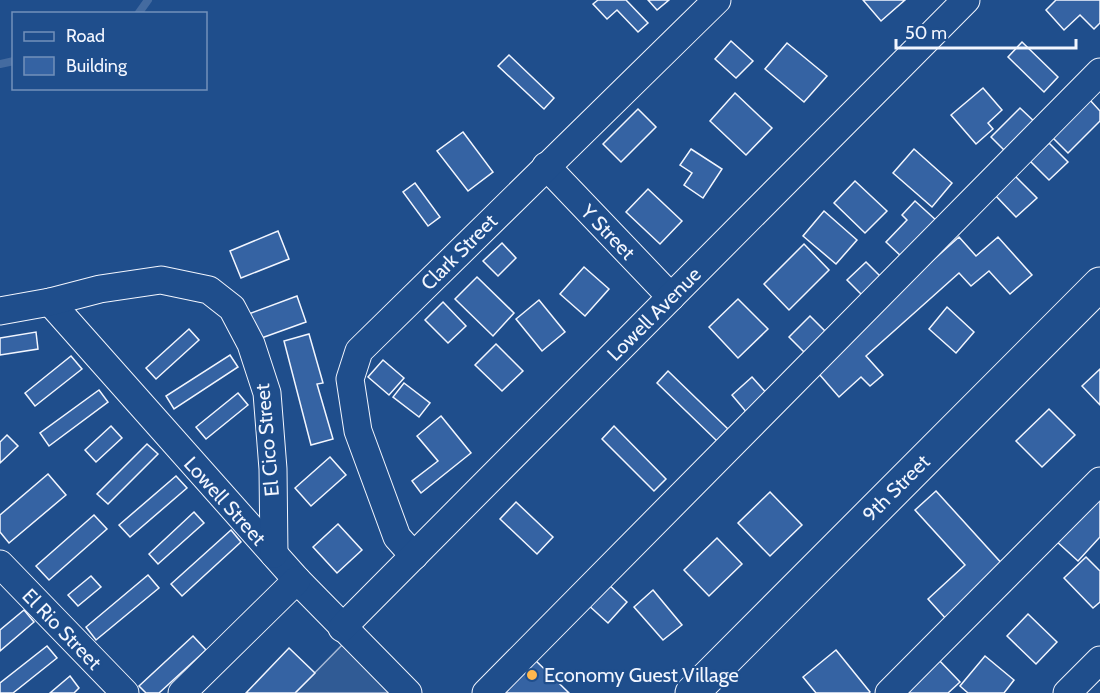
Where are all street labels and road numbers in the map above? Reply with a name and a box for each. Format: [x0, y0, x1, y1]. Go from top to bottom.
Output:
street label: Y Street [575, 199, 640, 265]
street label: Clark Street [416, 209, 502, 295]
street label: Lowell Avenue [602, 262, 706, 366]
street label: El Cico Street [250, 382, 284, 497]
street label: 9th Street [858, 449, 935, 526]
street label: Lowell Street [179, 452, 271, 550]
street label: El Rio Street [17, 583, 107, 675]

